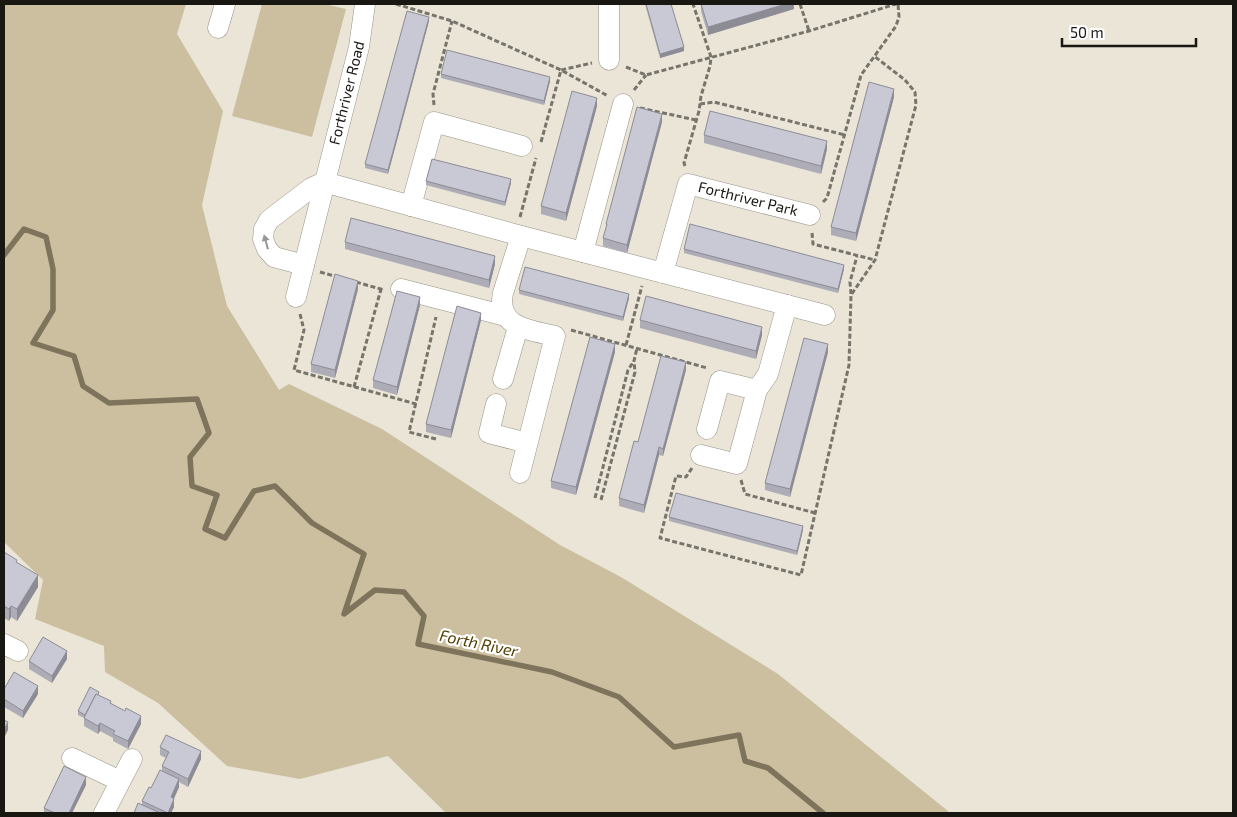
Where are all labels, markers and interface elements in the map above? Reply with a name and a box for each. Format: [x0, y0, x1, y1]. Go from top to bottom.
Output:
scale bar [1062, 15, 1196, 47]
text: 50 m [1070, 23, 1104, 41]
street label: Forthriver Road [324, 39, 368, 146]
street label: Forthriver Park [696, 177, 800, 219]
one-way arrow [261, 234, 269, 249]
water label: Forth River [438, 625, 521, 660]

